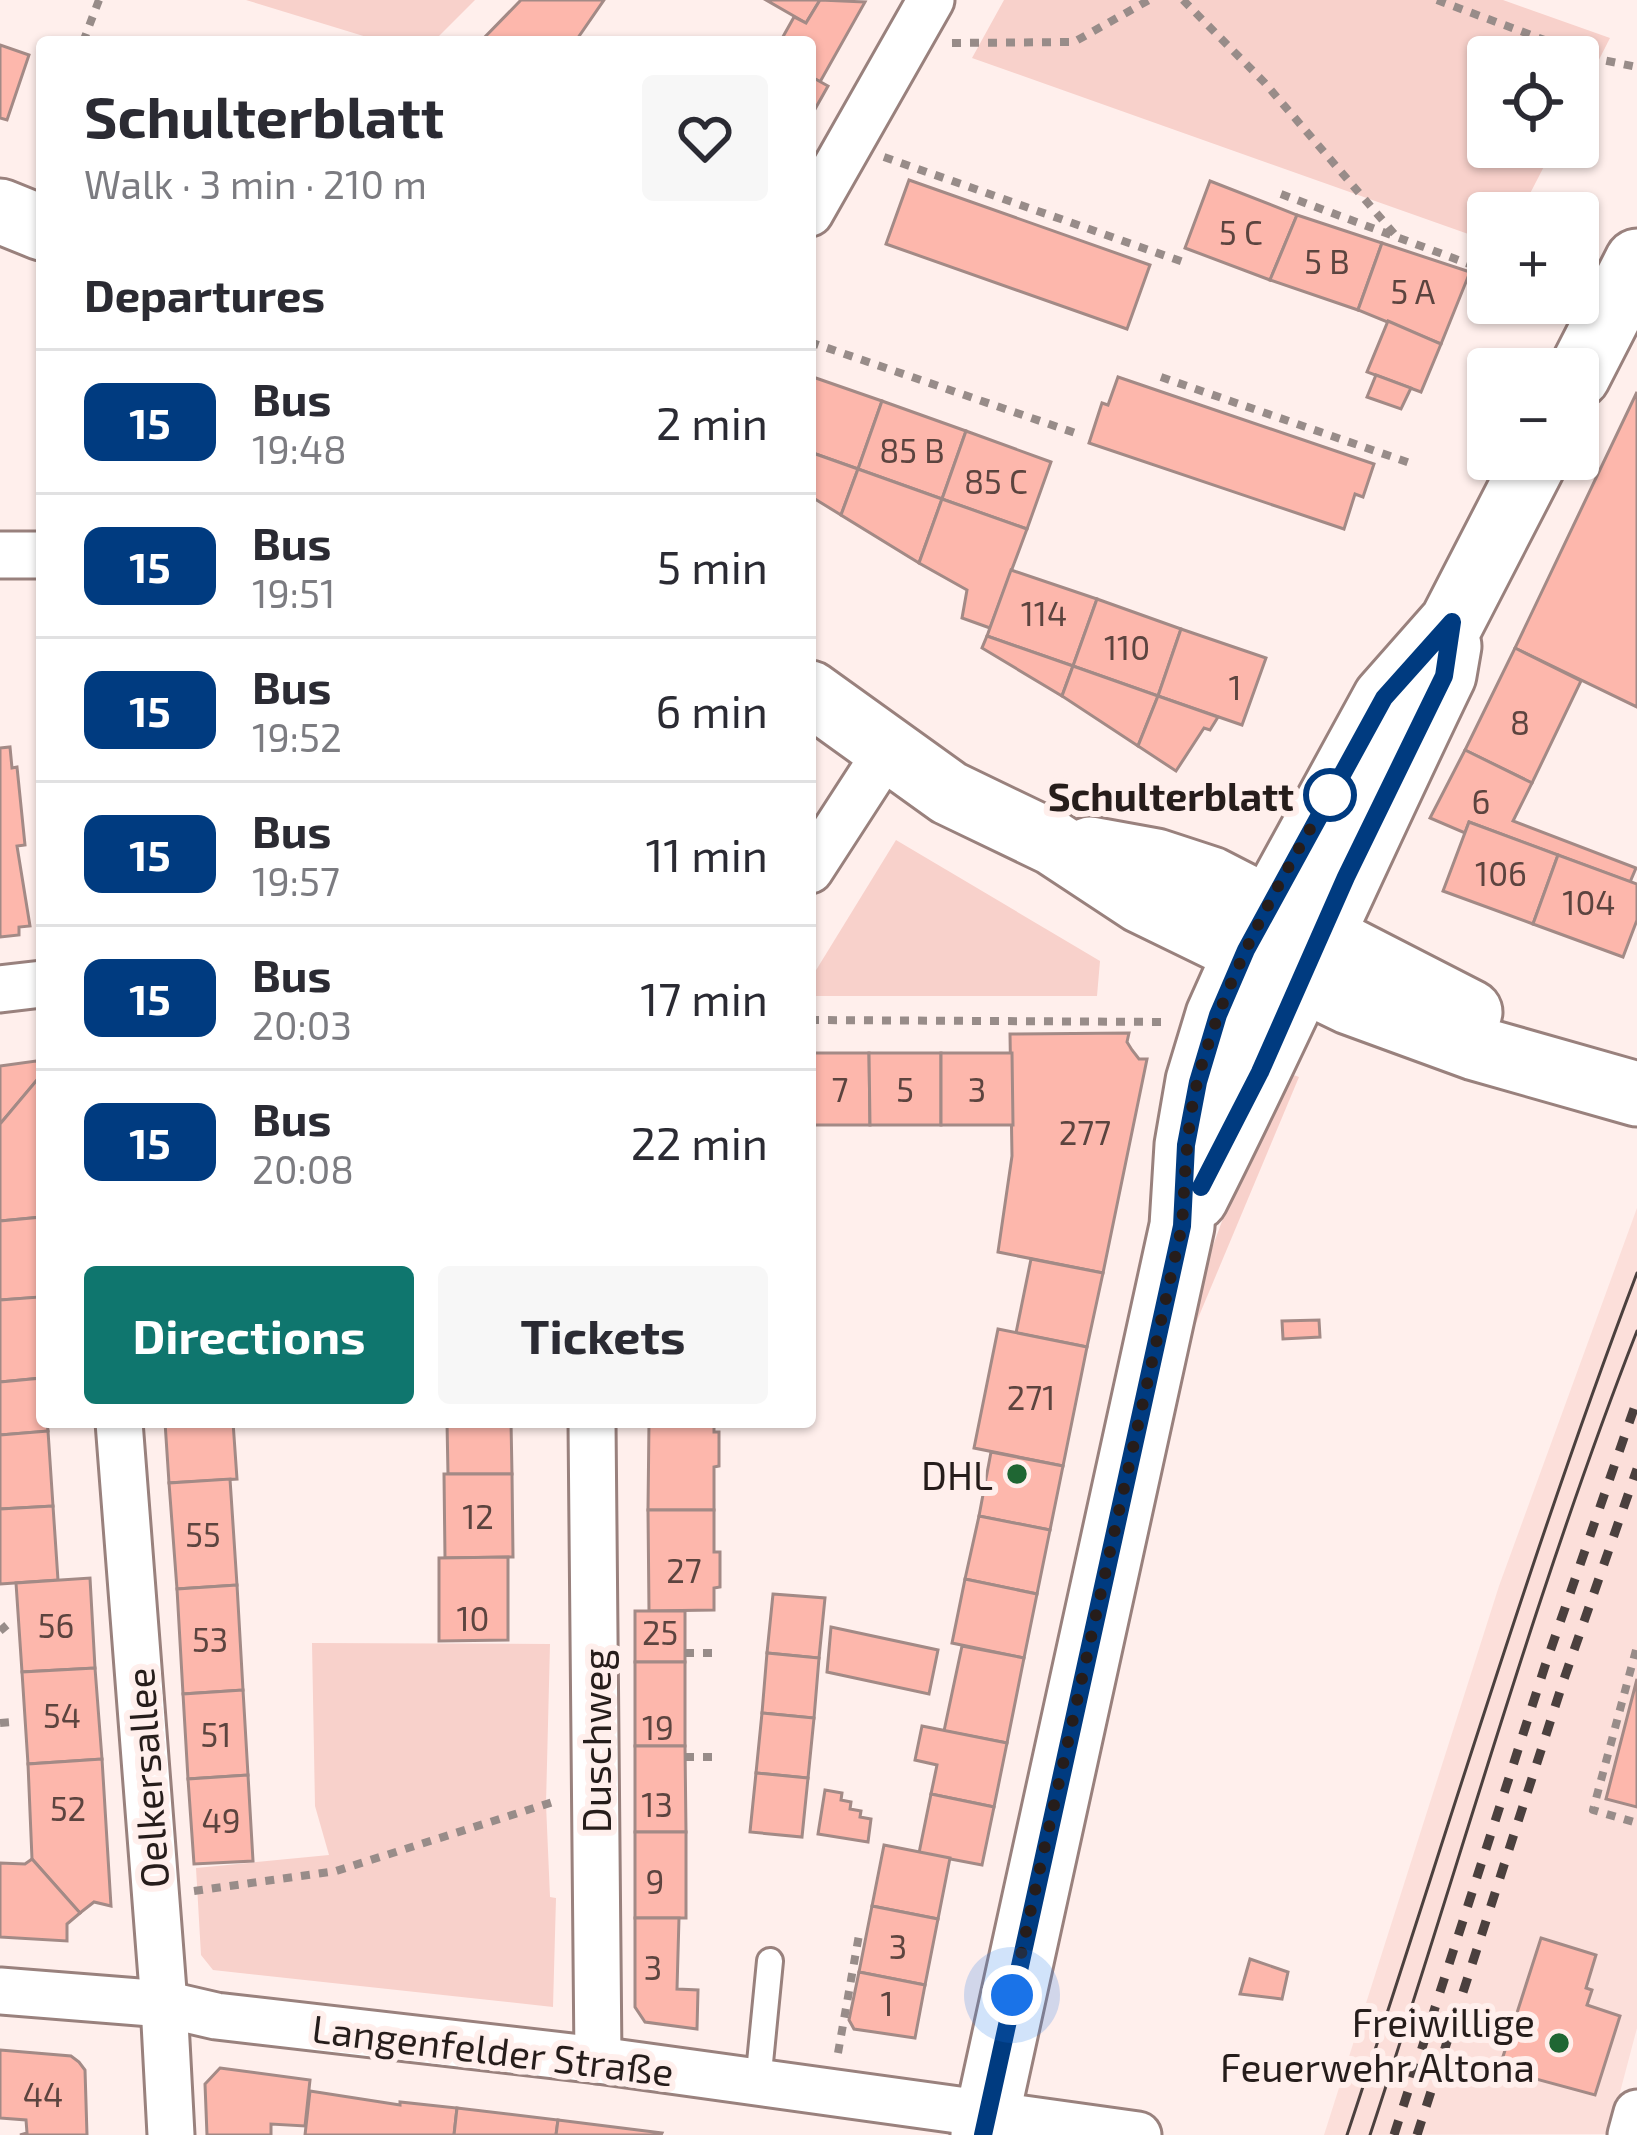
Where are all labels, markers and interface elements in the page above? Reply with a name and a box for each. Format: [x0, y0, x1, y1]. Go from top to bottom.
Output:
map controls [1467, 36, 1599, 480]
button: locate [1467, 36, 1599, 168]
button: heart [642, 75, 768, 201]
text: Schulterblatt [84, 81, 444, 149]
text: Walk · 3 min · 210 m [84, 160, 427, 207]
button: + [1467, 192, 1599, 324]
house number: 5 C [1219, 212, 1263, 252]
house number: 5 B [1304, 241, 1350, 281]
text: Departures [84, 267, 325, 321]
house number: 5 A [1391, 271, 1436, 311]
button: − [1467, 348, 1599, 480]
text: Bus [252, 371, 331, 425]
text: 2 min [656, 395, 768, 449]
text: 15 [129, 397, 171, 447]
text: 19:48 [252, 425, 347, 472]
house number: 85 B [879, 430, 945, 470]
house number: 85 C [964, 461, 1028, 501]
text: Bus [252, 515, 331, 569]
text: 5 min [657, 539, 768, 593]
text: 15 [129, 541, 171, 591]
text: 19:51 [252, 569, 335, 616]
house number: 114 [1021, 593, 1067, 633]
house number: 110 [1104, 627, 1150, 667]
text: Bus [252, 659, 331, 713]
house number: 1 [1228, 667, 1242, 707]
text: 6 min [655, 683, 768, 737]
text: 15 [129, 685, 171, 735]
house number: 8 [1510, 702, 1530, 742]
text: 19:52 [252, 713, 342, 760]
marker: Schulterblatt [1305, 770, 1355, 820]
place label: Schulterblatt [1048, 772, 1294, 819]
house number: 6 [1472, 781, 1490, 821]
text: Bus [252, 803, 331, 857]
text: 11 min [645, 827, 768, 881]
text: 15 [129, 829, 171, 879]
house number: 106 [1475, 853, 1527, 893]
text: 19:57 [252, 857, 340, 904]
house number: 104 [1562, 882, 1616, 922]
text: Bus [252, 947, 331, 1001]
text: 17 min [640, 971, 768, 1025]
text: 15 [129, 973, 171, 1023]
text: 20:03 [252, 1001, 352, 1048]
house number: 7 [832, 1069, 848, 1109]
house number: 5 [896, 1069, 914, 1109]
house number: 3 [968, 1069, 986, 1109]
text: Bus [252, 1091, 331, 1145]
house number: 277 [1059, 1112, 1111, 1152]
text: 22 min [631, 1115, 768, 1169]
text: 15 [129, 1117, 171, 1167]
text: 20:08 [252, 1145, 354, 1192]
button: Directions [84, 1266, 414, 1404]
button: Tickets [438, 1266, 768, 1404]
house number: 271 [1007, 1377, 1055, 1417]
place label: DHL [921, 1451, 993, 1498]
marker: DHL [1004, 1461, 1030, 1487]
house number: 12 [462, 1496, 494, 1536]
house number: 55 [185, 1514, 221, 1554]
house number: 27 [666, 1550, 702, 1590]
house number: 10 [456, 1598, 490, 1638]
house number: 56 [38, 1605, 74, 1645]
house number: 25 [642, 1612, 678, 1652]
house number: 53 [192, 1619, 228, 1659]
street label: Duschweg [572, 1649, 619, 1833]
street label: Oelkersallee [115, 1666, 177, 1890]
house number: 54 [43, 1695, 81, 1735]
house number: 19 [642, 1707, 674, 1747]
house number: 51 [201, 1714, 231, 1754]
house number: 13 [641, 1784, 673, 1824]
house number: 52 [50, 1788, 86, 1828]
house number: 49 [201, 1800, 241, 1840]
house number: 9 [646, 1861, 664, 1901]
house number: 3 [889, 1926, 907, 1966]
house number: 3 [644, 1947, 662, 1987]
your location [982, 1965, 1042, 2025]
house number: 1 [880, 1983, 894, 2023]
place label: Freiwillige Feuerwehr Altona [1220, 1998, 1535, 2090]
street label: Langenfelder Straße [309, 2003, 677, 2095]
marker: Freiwillige Feuerwehr Altona [1546, 2030, 1572, 2056]
house number: 44 [23, 2074, 63, 2114]

